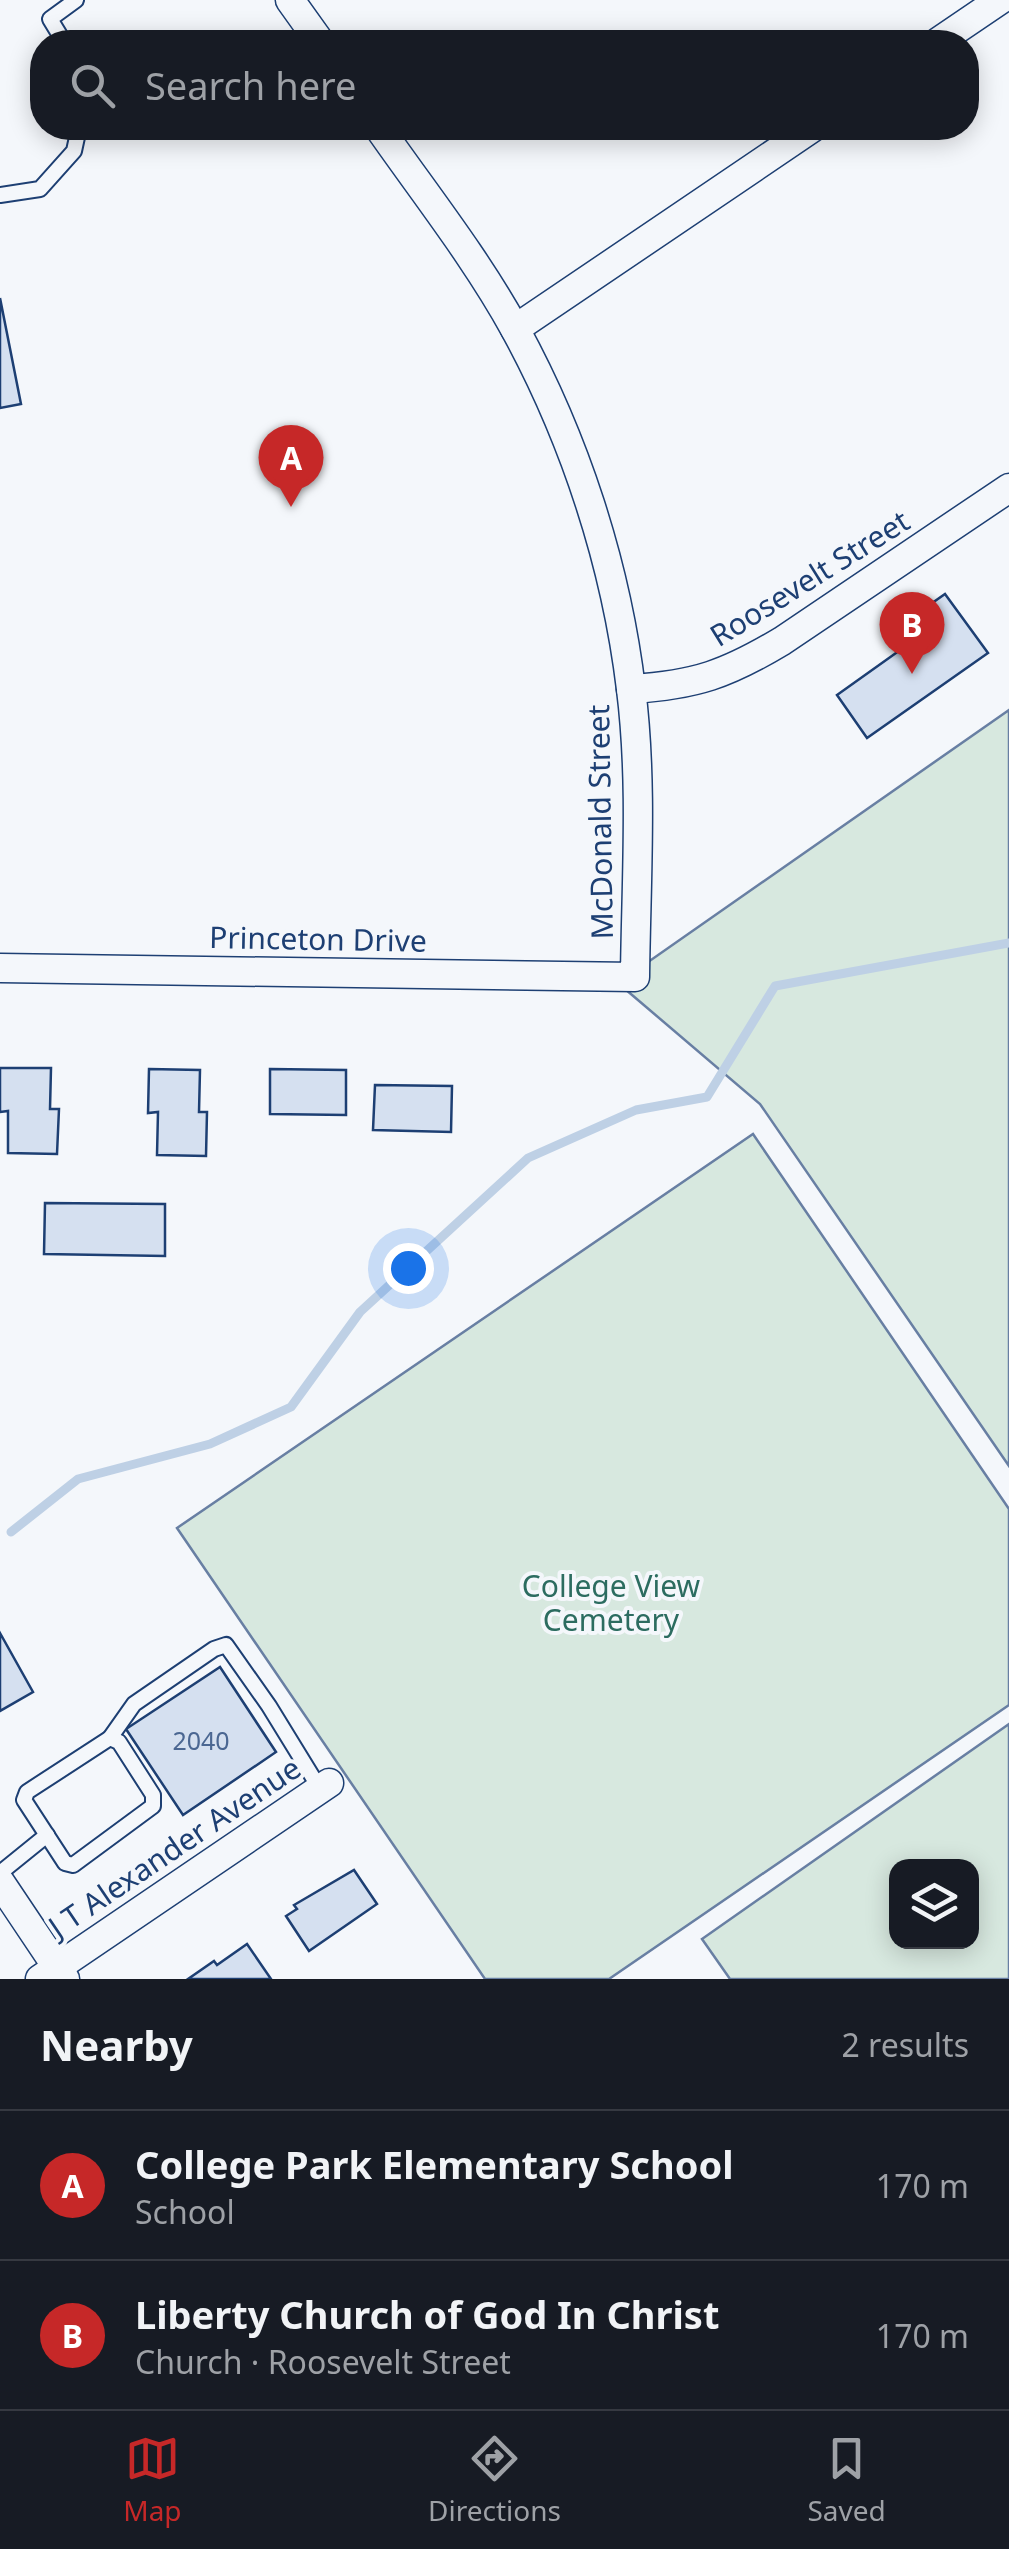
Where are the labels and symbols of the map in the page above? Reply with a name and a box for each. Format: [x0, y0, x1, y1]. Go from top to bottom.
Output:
pin: A [258, 424, 324, 507]
street label: Roosevelt Street [702, 500, 917, 656]
pin: B [880, 592, 944, 674]
street label: McDonald Street [577, 704, 622, 940]
street label: Princeton Drive [209, 916, 427, 961]
your location [383, 1243, 434, 1294]
park label: College View Cemetery [522, 1565, 701, 1640]
house number: 2040 [172, 1723, 230, 1757]
street label: J T Alexander Avenue [38, 1747, 308, 1948]

